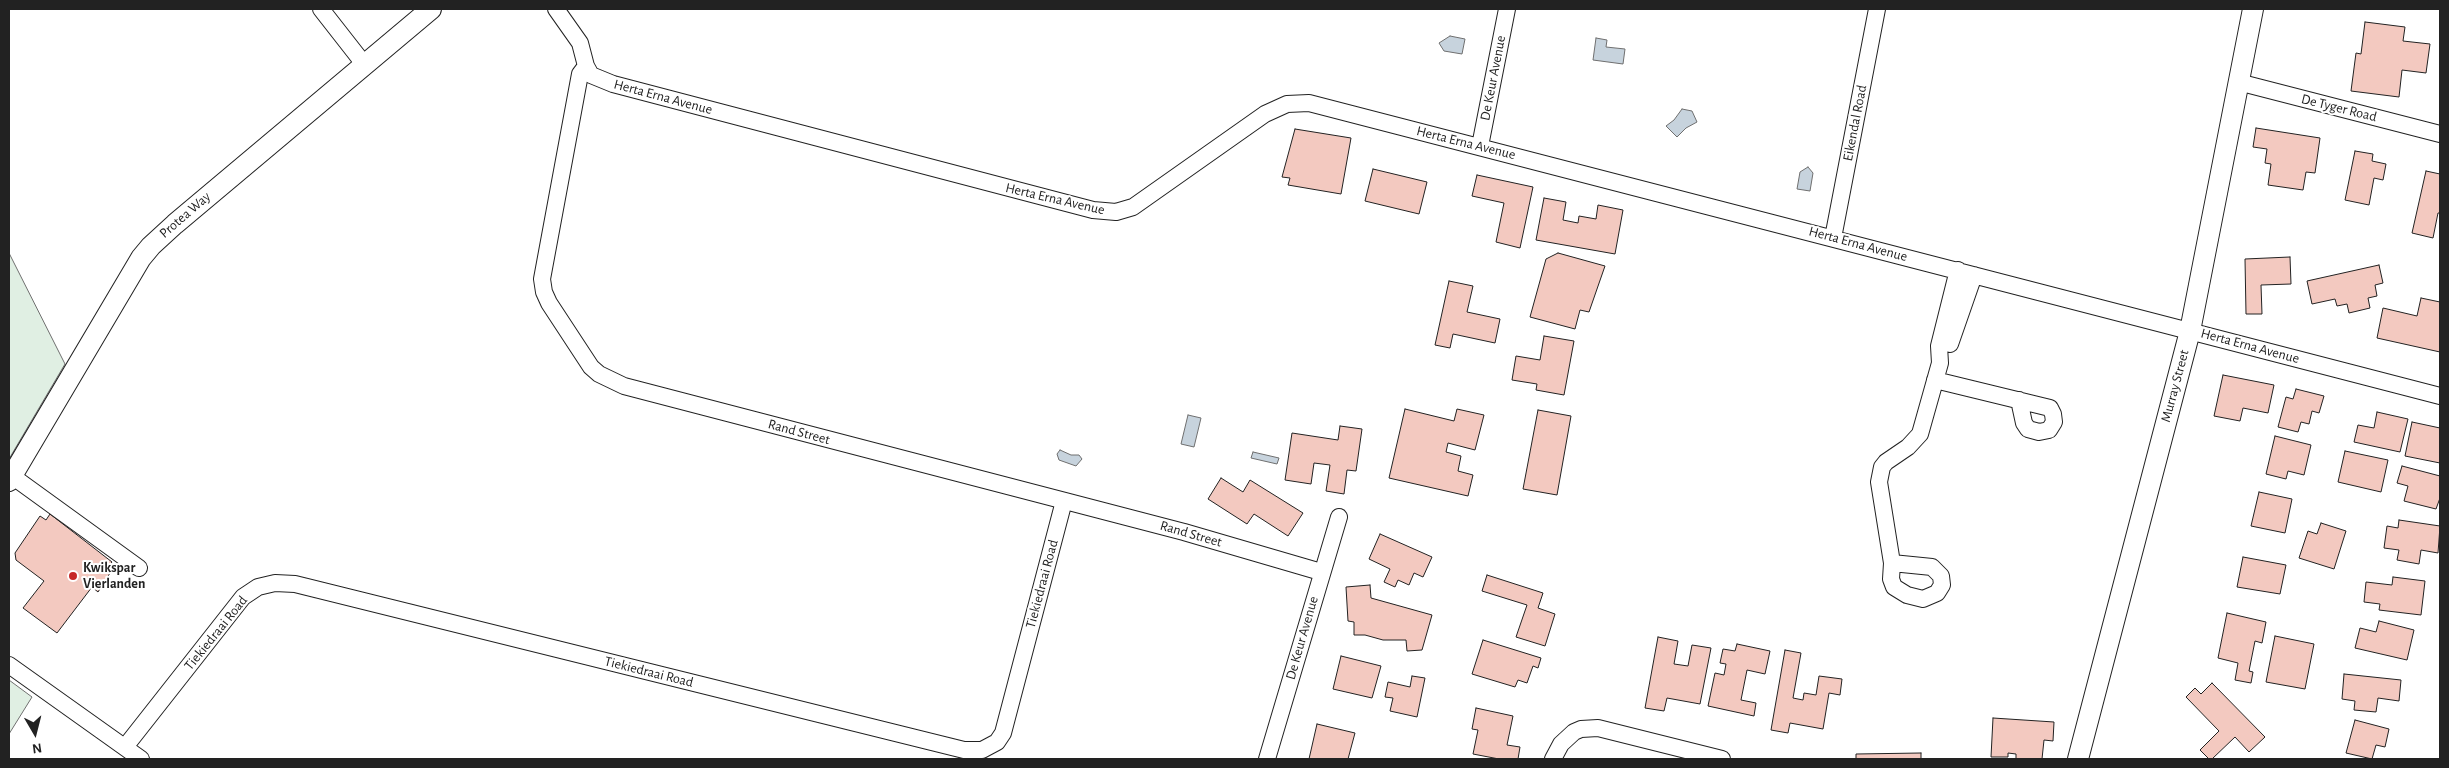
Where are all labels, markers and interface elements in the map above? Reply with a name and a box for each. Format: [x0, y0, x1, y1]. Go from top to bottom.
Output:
street label: De Keur Avenue [1477, 34, 1509, 122]
street label: Herta Erna Avenue [612, 76, 714, 118]
street label: Eikendal Road [1839, 83, 1871, 163]
street label: De Tyger Road [2299, 90, 2379, 126]
street label: Herta Erna Avenue [1415, 123, 1517, 163]
street label: Herta Erna Avenue [1004, 179, 1106, 219]
street label: Protea Way [156, 188, 214, 242]
street label: Herta Erna Avenue [1807, 223, 1909, 265]
street label: Herta Erna Avenue [2199, 325, 2301, 367]
street label: Murray Street [2157, 348, 2193, 424]
street label: Rand Street [766, 416, 832, 448]
street label: Rand Street [1158, 517, 1224, 551]
street label: Tiekiedraai Road [1022, 538, 1062, 630]
place label: Kwikspar Vierlanden [83, 560, 145, 592]
marker: Kwikspar Vierlanden [67, 570, 79, 582]
street label: Tiekiedraai Road [181, 592, 251, 674]
street label: De Keur Avenue [1282, 594, 1322, 682]
street label: Tiekiedraai Road [603, 653, 695, 691]
north arrow [10, 708, 60, 758]
text: N [31, 740, 43, 755]

